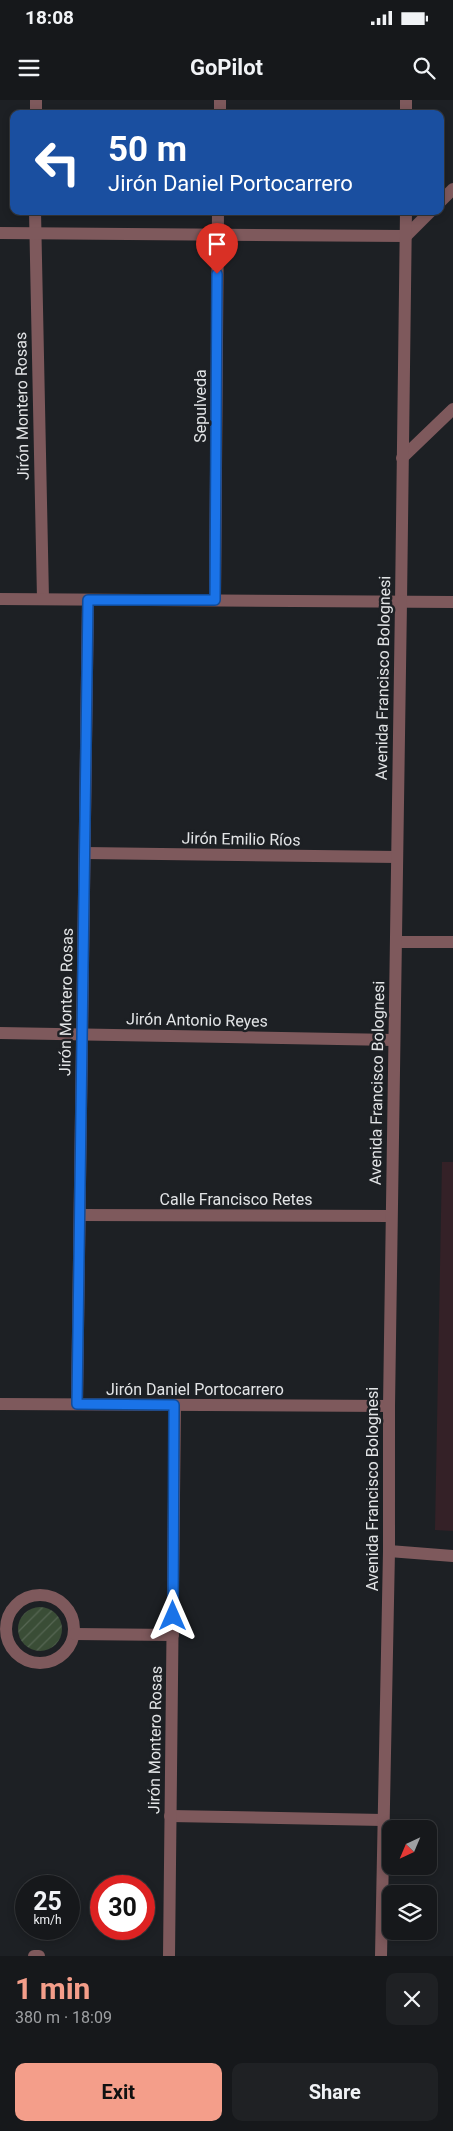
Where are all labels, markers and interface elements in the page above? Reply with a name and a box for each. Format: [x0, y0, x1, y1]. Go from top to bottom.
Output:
text: 18:08 [25, 6, 74, 29]
icon: menu [15, 54, 43, 82]
icon: search [410, 54, 438, 82]
text: GoPilot [190, 55, 263, 80]
text: 50 m [108, 129, 187, 170]
icon: left [25, 130, 90, 195]
text: Jirón Daniel Portocarrero [108, 171, 353, 196]
pin [196, 223, 238, 274]
icon: arrive [203, 230, 231, 258]
street label: Jirón Montero Rosas [11, 332, 33, 480]
street label: Sepulveda [191, 369, 210, 443]
street label: Avenida Francisco Bolognesi [372, 576, 394, 780]
street label: Jirón Emilio Ríos [181, 828, 301, 850]
street label: Jirón Montero Rosas [55, 928, 77, 1076]
street label: Avenida Francisco Bolognesi [366, 981, 388, 1185]
street label: Jirón Antonio Reyes [126, 1009, 268, 1031]
street label: Calle Francisco Retes [160, 1190, 312, 1209]
street label: Jirón Daniel Portocarrero [106, 1380, 284, 1399]
street label: Avenida Francisco Bolognesi [363, 1387, 382, 1591]
position arrow [146, 1589, 198, 1641]
street label: Jirón Montero Rosas [144, 1666, 166, 1814]
north arrow [382, 1820, 438, 1875]
map controls [382, 1820, 437, 1940]
speed limit sign: 30 [90, 1875, 155, 1940]
button: layers [382, 1885, 437, 1940]
text: 25 [33, 1887, 62, 1916]
text: km/h [33, 1913, 62, 1927]
text: 1 min [15, 1971, 90, 2006]
button: close [386, 1973, 438, 2025]
text: 380 m · 18:09 [15, 2008, 112, 2027]
button: Exit [15, 2063, 222, 2121]
button: Share [232, 2063, 438, 2121]

